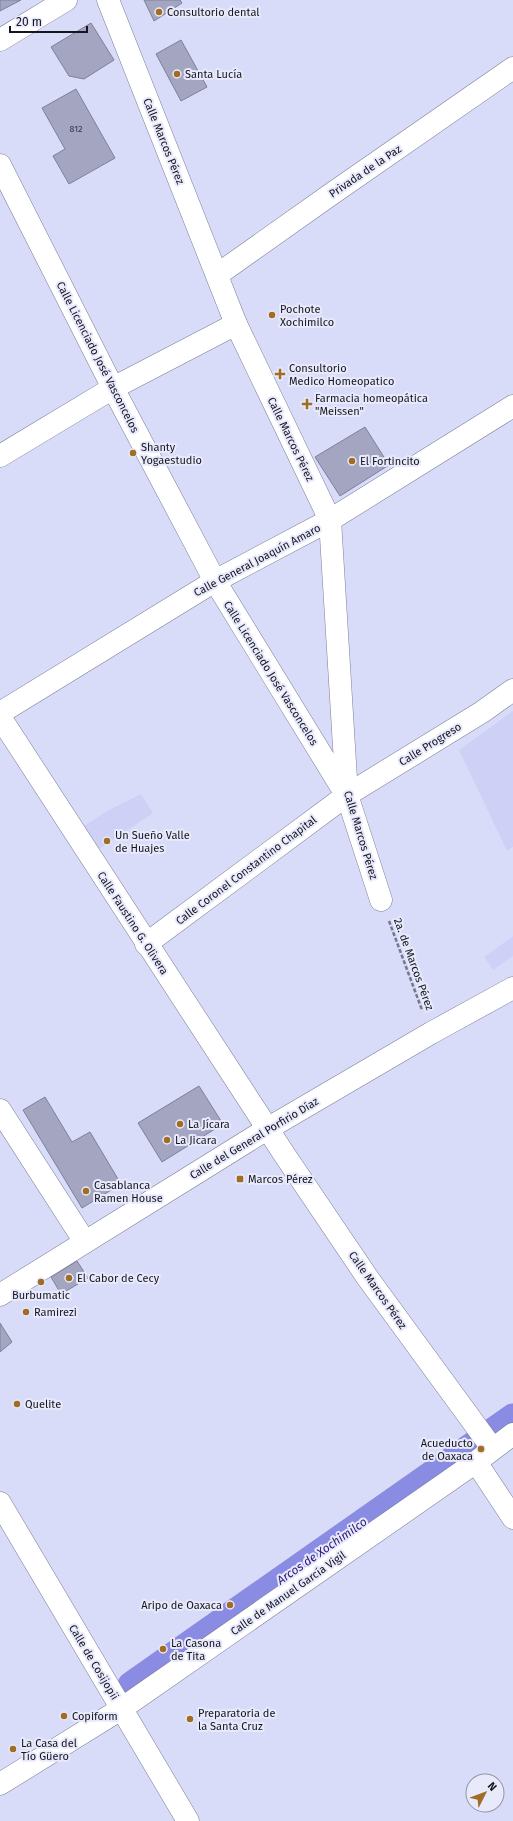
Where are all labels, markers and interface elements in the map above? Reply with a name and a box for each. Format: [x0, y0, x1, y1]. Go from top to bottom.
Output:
place label: Consultorio dental [167, 6, 260, 19]
marker: Consultorio dental [154, 7, 164, 17]
scale bar [10, 8, 87, 34]
text: 20 m [16, 15, 42, 29]
place label: Santa Lucía [185, 68, 242, 81]
marker: Santa Lucía [172, 69, 182, 79]
street label: Calle Marcos Pérez [140, 96, 187, 186]
house number: 812 [69, 124, 83, 134]
street label: Privada de la Paz [327, 142, 404, 200]
street label: Calle Licenciado José Vasconcelos [54, 280, 141, 435]
place label: Pochote Xochimilco [280, 303, 334, 329]
marker: Pochote Xochimilco [267, 310, 277, 320]
place label: Consultorio Medico Homeopatico [289, 362, 394, 388]
marker: Consultorio Medico Homeopatico [274, 368, 286, 380]
place label: Farmacia homeopática "Meissen" [315, 392, 428, 418]
street label: Calle Marcos Pérez [265, 395, 317, 484]
marker: Farmacia homeopática "Meissen" [302, 399, 312, 409]
place label: Shanty Yogaestudio [141, 441, 202, 467]
marker: Shanty Yogaestudio [128, 448, 138, 458]
place label: El Fortincito [360, 455, 420, 468]
marker: El Fortincito [347, 456, 357, 466]
street label: Calle General Joaquín Amaro [192, 521, 323, 599]
street label: Calle Licenciado José Vasconcelos [221, 599, 321, 748]
street label: Calle Progreso [397, 720, 464, 769]
street label: Calle Marcos Pérez [341, 789, 380, 881]
street label: Calle Coronel Constantino Chapital [173, 813, 319, 928]
place label: Un Sueño Valle de Huajes [115, 829, 190, 855]
marker: Un Sueño Valle de Huajes [102, 836, 112, 846]
street label: Calle Faustino G. Olivera [94, 869, 171, 977]
street label: 2a. de Marcos Pérez [391, 916, 436, 1012]
street label: Calle del General Porfirio Díaz [188, 1095, 321, 1182]
place label: La Jícara [188, 1118, 230, 1131]
marker: La Jícara [175, 1119, 185, 1129]
place label: La Jicara [175, 1134, 217, 1147]
marker: La Jicara [162, 1135, 172, 1145]
place label: Marcos Pérez [248, 1173, 313, 1186]
marker: Marcos Pérez [235, 1174, 245, 1184]
place label: Casablanca Ramen House [94, 1179, 163, 1205]
marker: Casablanca Ramen House [81, 1186, 91, 1196]
street label: Calle Marcos Pérez [346, 1249, 409, 1332]
place label: El Cabor de Cecy [77, 1272, 160, 1285]
marker: El Cabor de Cecy [64, 1273, 74, 1283]
marker: Burbumatic [36, 1277, 46, 1287]
place label: Burbumatic [12, 1289, 70, 1302]
place label: Ramirezi [34, 1306, 77, 1319]
marker: Ramirezi [21, 1307, 31, 1317]
place label: Quelite [25, 1398, 61, 1411]
marker: Quelite [12, 1399, 22, 1409]
place label: Acueducto de Oaxaca [421, 1437, 473, 1463]
marker: Acueducto de Oaxaca [476, 1444, 486, 1454]
water label: Arcos de Xochimilco [273, 1515, 370, 1588]
street label: Calle de Manuel García Vigil [228, 1549, 348, 1638]
place label: Aripo de Oaxaca [141, 1599, 222, 1612]
marker: Aripo de Oaxaca [225, 1600, 235, 1610]
street label: Calle de Cosijopii [66, 1622, 121, 1702]
place label: La Casona de Tita [171, 1637, 221, 1663]
marker: La Casona de Tita [158, 1644, 168, 1654]
place label: Preparatoria de la Santa Cruz [198, 1707, 275, 1733]
place label: Copiform [72, 1710, 118, 1723]
marker: Copiform [59, 1711, 69, 1721]
marker: Preparatoria de la Santa Cruz [185, 1714, 195, 1724]
place label: La Casa del Tío Güero [21, 1737, 77, 1763]
marker: La Casa del Tío Güero [8, 1744, 18, 1754]
north arrow [465, 1773, 505, 1813]
text: N [485, 1780, 499, 1794]

